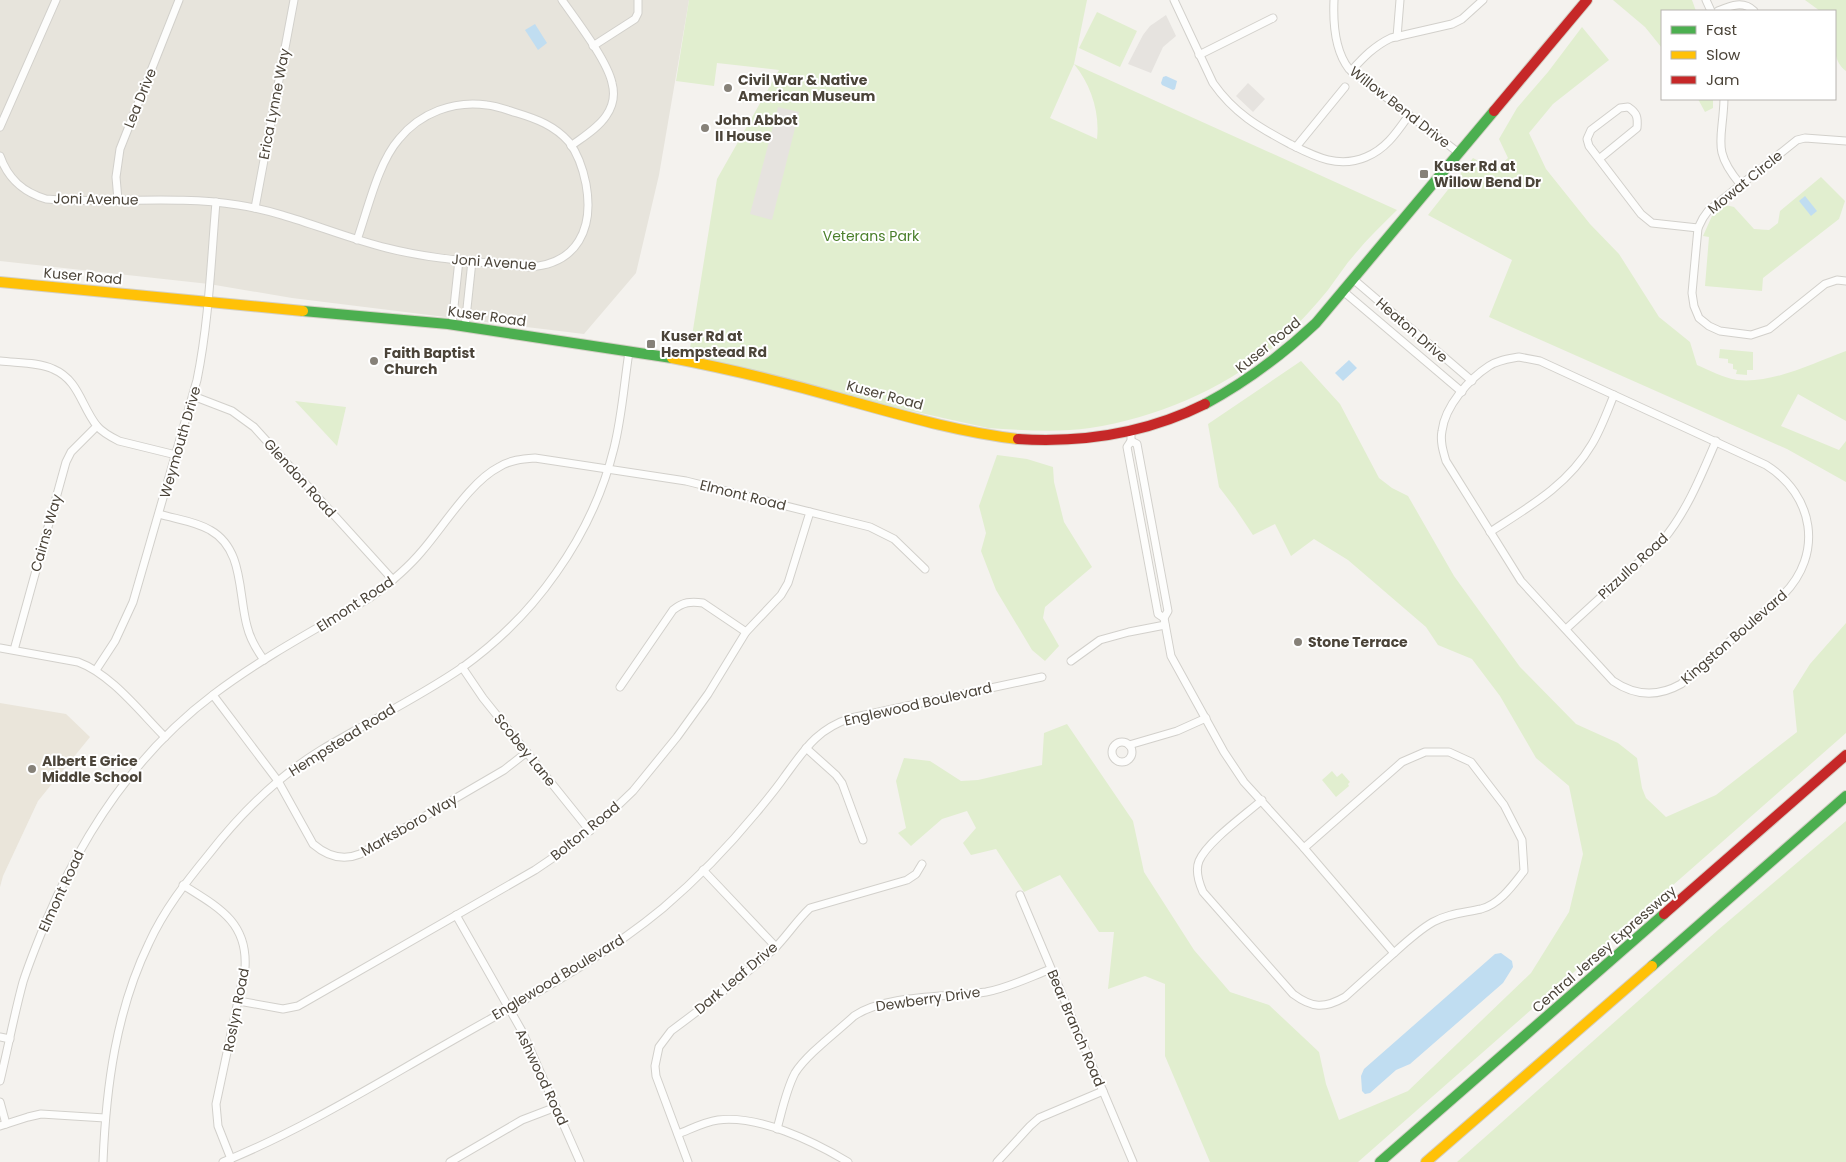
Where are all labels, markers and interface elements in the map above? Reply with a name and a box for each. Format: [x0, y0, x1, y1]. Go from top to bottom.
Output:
legend [1661, 10, 1836, 100]
text: Fast [1706, 19, 1737, 40]
text: Slow [1706, 44, 1741, 65]
street label: Erica Lynne Way [253, 47, 295, 161]
street label: Willow Bend Drive [1345, 61, 1455, 153]
street label: Lea Drive [119, 65, 161, 131]
text: Jam [1706, 69, 1740, 90]
place label: Civil War & Native American Museum [738, 70, 875, 106]
marker: Civil War & Native American Museum [722, 82, 734, 94]
place label: John Abbot II House [715, 110, 798, 146]
marker: John Abbot II House [699, 122, 711, 134]
street label: Mowat Circle [1703, 145, 1787, 218]
place label: Kuser Rd at Willow Bend Dr [1434, 156, 1541, 192]
marker: Kuser Rd at Willow Bend Dr [1418, 168, 1430, 180]
street label: Joni Avenue [53, 188, 139, 210]
park label: Veterans Park [823, 226, 920, 246]
street label: Joni Avenue [451, 249, 537, 275]
street label: Kuser Road [43, 263, 123, 289]
street label: Heaton Drive [1372, 293, 1453, 367]
street label: Kuser Road [447, 301, 527, 331]
street label: Kuser Road [1231, 312, 1305, 378]
place label: Kuser Rd at Hempstead Rd [661, 326, 767, 362]
marker: Kuser Rd at Hempstead Rd [645, 338, 657, 350]
place label: Faith Baptist Church [384, 343, 475, 379]
marker: Faith Baptist Church [368, 355, 380, 367]
street label: Kuser Road [844, 375, 926, 415]
street label: Weymouth Drive [154, 383, 206, 500]
street label: Glendon Road [259, 434, 341, 522]
street label: Elmont Road [698, 475, 788, 515]
street label: Cairns Way [25, 492, 67, 574]
street label: Pizzullo Road [1594, 528, 1672, 604]
street label: Elmont Road [313, 572, 397, 636]
street label: Kingston Boulevard [1677, 585, 1791, 689]
place label: Stone Terrace [1308, 632, 1408, 652]
marker: Stone Terrace [1292, 636, 1304, 648]
street label: Englewood Boulevard [842, 677, 994, 731]
street label: Hempstead Road [285, 699, 399, 781]
street label: Scobey Lane [489, 709, 561, 791]
place label: Albert E Grice Middle School [42, 751, 142, 787]
marker: Albert E Grice Middle School [26, 763, 38, 775]
street label: Marksboro Way [357, 789, 461, 861]
street label: Bolton Road [546, 797, 624, 865]
street label: Elmont Road [33, 847, 89, 935]
street label: Central Jersey Expressway [1528, 881, 1680, 1017]
street label: Englewood Boulevard [488, 930, 628, 1024]
street label: Dark Leaf Drive [690, 937, 782, 1019]
street label: Roslyn Road [218, 966, 254, 1054]
street label: Bear Branch Road [1042, 966, 1110, 1090]
street label: Dewberry Drive [874, 982, 982, 1016]
street label: Ashwood Road [511, 1025, 573, 1129]

